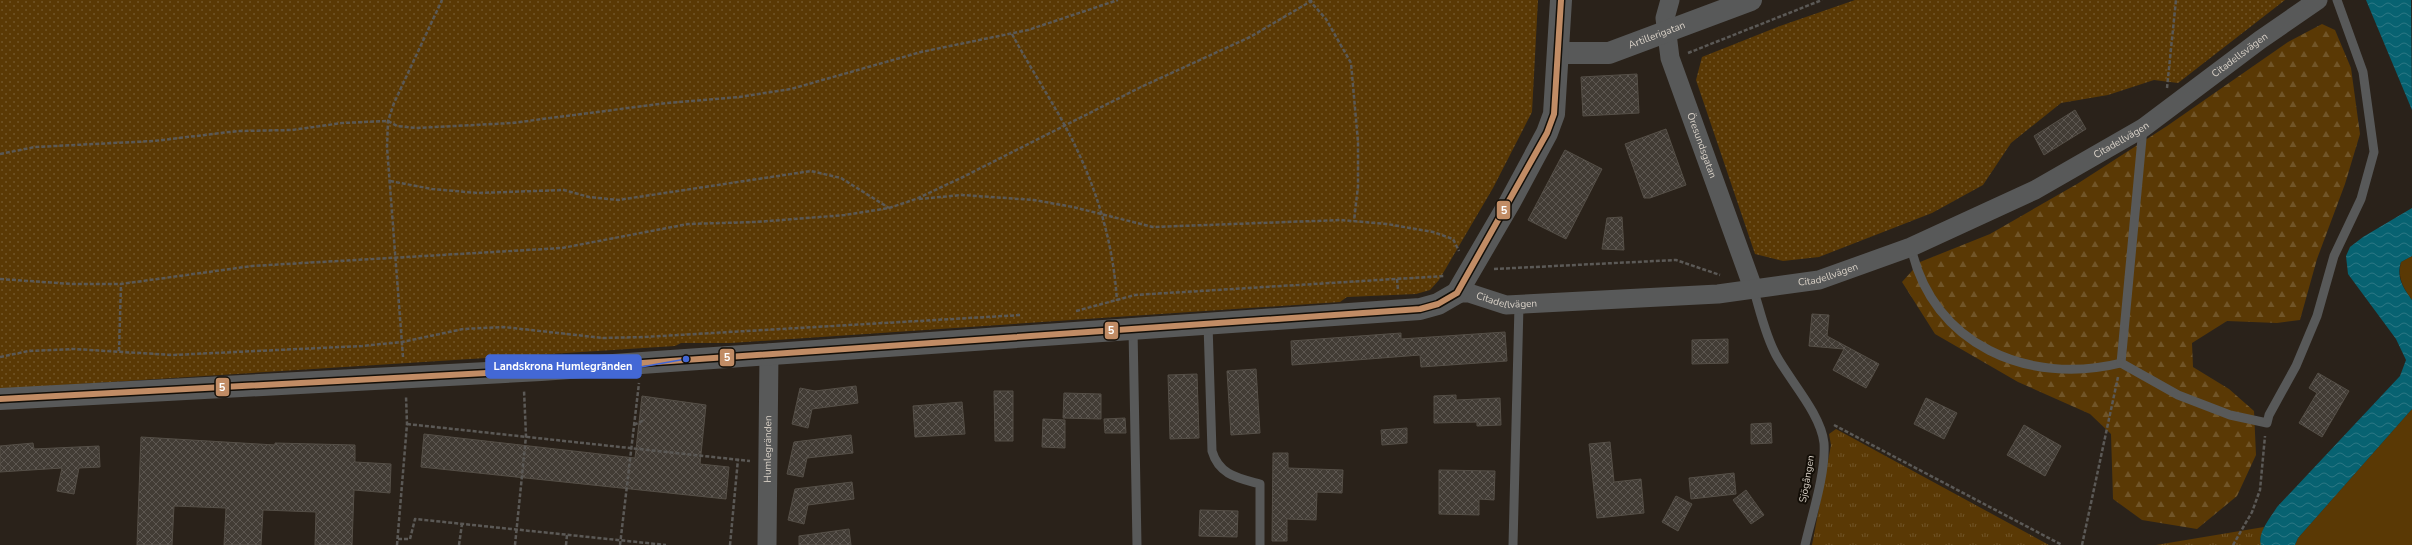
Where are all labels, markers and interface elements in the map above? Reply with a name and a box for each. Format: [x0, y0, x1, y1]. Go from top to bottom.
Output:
street label: Artillerigatan [1626, 18, 1687, 52]
street label: Citadellsvägen [2209, 30, 2271, 81]
street label: Öresundsgatan [1683, 111, 1720, 180]
street label: Citadellvägen [2091, 119, 2152, 162]
line badge: 5 [1496, 200, 1511, 220]
text: 5 [1501, 203, 1508, 218]
street label: Citadellvägen [1797, 260, 1860, 290]
street label: Citadellvägen [1474, 289, 1537, 312]
line badge: 5 [1104, 321, 1119, 340]
text: 5 [1108, 323, 1115, 338]
line badge: 5 [719, 348, 735, 367]
text: 5 [724, 350, 731, 365]
callout: Landskrona Humlegränden [486, 355, 641, 378]
text: Landskrona Humlegränden [494, 359, 632, 374]
line badge: 5 [215, 377, 230, 397]
text: 5 [219, 380, 226, 395]
street label: Humlegränden [761, 415, 775, 483]
street label: Sjögången [1796, 454, 1818, 504]

